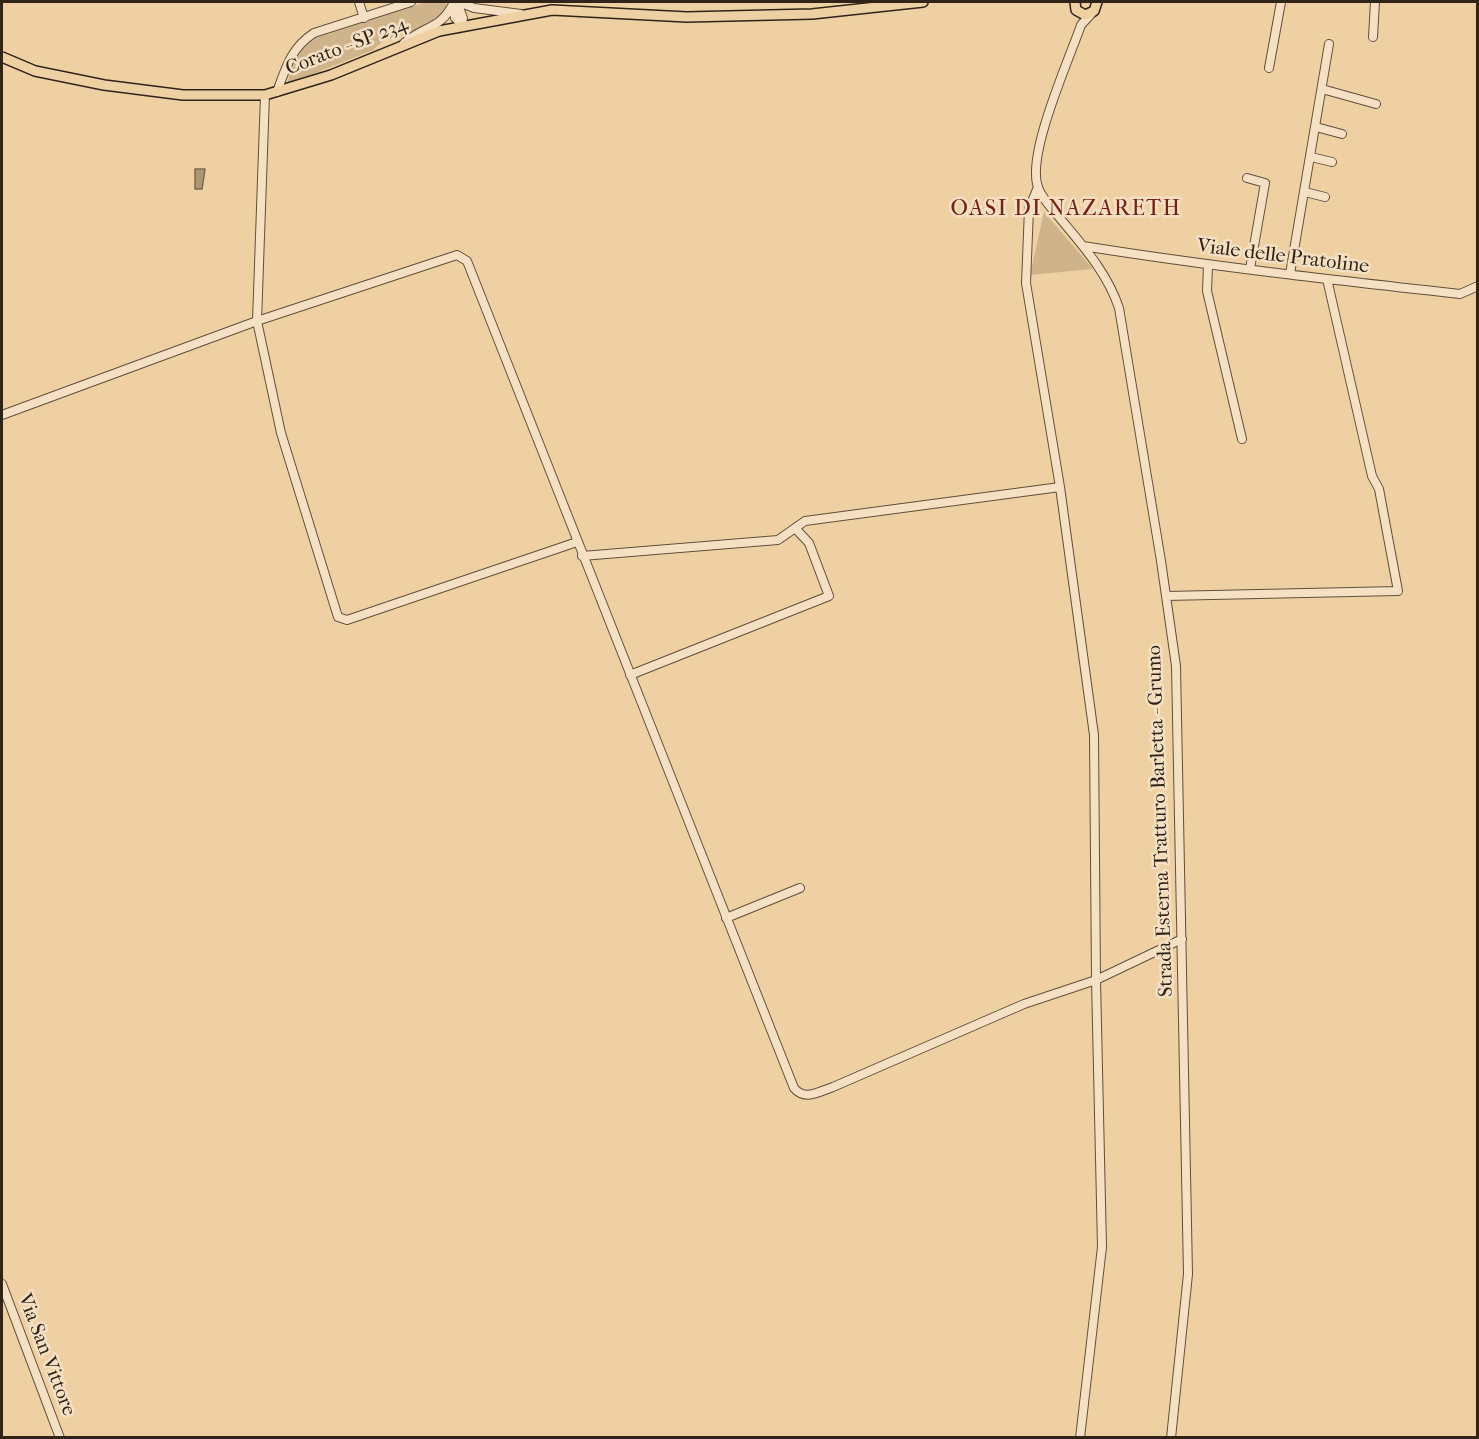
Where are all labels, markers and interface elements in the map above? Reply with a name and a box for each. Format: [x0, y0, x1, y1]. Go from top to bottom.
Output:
street label: Corato - SP 234 [282, 13, 412, 81]
district label: OASI DI NAZARETH [950, 197, 1182, 223]
street label: Viale delle Pratoline [1196, 235, 1370, 279]
street label: Strada Esterna Tratturo Barletta - Grumo [1143, 645, 1179, 997]
street label: Via San Vittore [12, 1290, 80, 1420]

